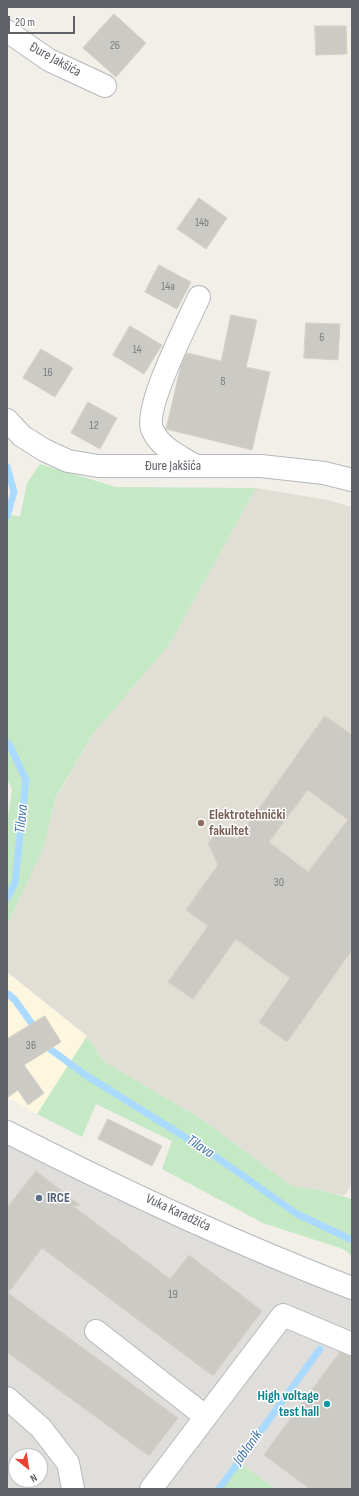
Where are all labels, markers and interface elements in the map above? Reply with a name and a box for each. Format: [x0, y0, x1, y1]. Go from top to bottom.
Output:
scale bar [10, 8, 77, 34]
text: 20 m [15, 15, 35, 30]
street label: Đure Jakšića [26, 39, 84, 81]
house number: 26 [110, 39, 120, 53]
house number: 14b [195, 216, 209, 230]
house number: 14a [161, 280, 175, 294]
house number: 6 [319, 331, 325, 345]
house number: 14 [132, 343, 142, 357]
house number: 16 [43, 366, 53, 380]
house number: 8 [220, 375, 226, 389]
house number: 12 [89, 419, 99, 433]
street label: Đure Jakšića [145, 458, 201, 474]
water label: Tilava [12, 804, 32, 834]
place label: Elektrotehnički fakultet [209, 807, 285, 840]
marker: Elektrotehnički fakultet [196, 818, 206, 828]
house number: 30 [274, 876, 284, 890]
house number: 36 [26, 1039, 36, 1053]
water label: Tilava [183, 1132, 217, 1162]
place label: IRCE [47, 1190, 70, 1206]
street label: Vuka Karadžića [143, 1191, 213, 1235]
marker: IRCE [34, 1193, 44, 1203]
house number: 19 [168, 1288, 178, 1302]
place label: High voltage test hall [258, 1388, 319, 1420]
marker: High voltage test hall [322, 1399, 332, 1409]
water label: Jablanik [229, 1427, 267, 1469]
north arrow [8, 1448, 48, 1488]
text: N [28, 1471, 40, 1485]

